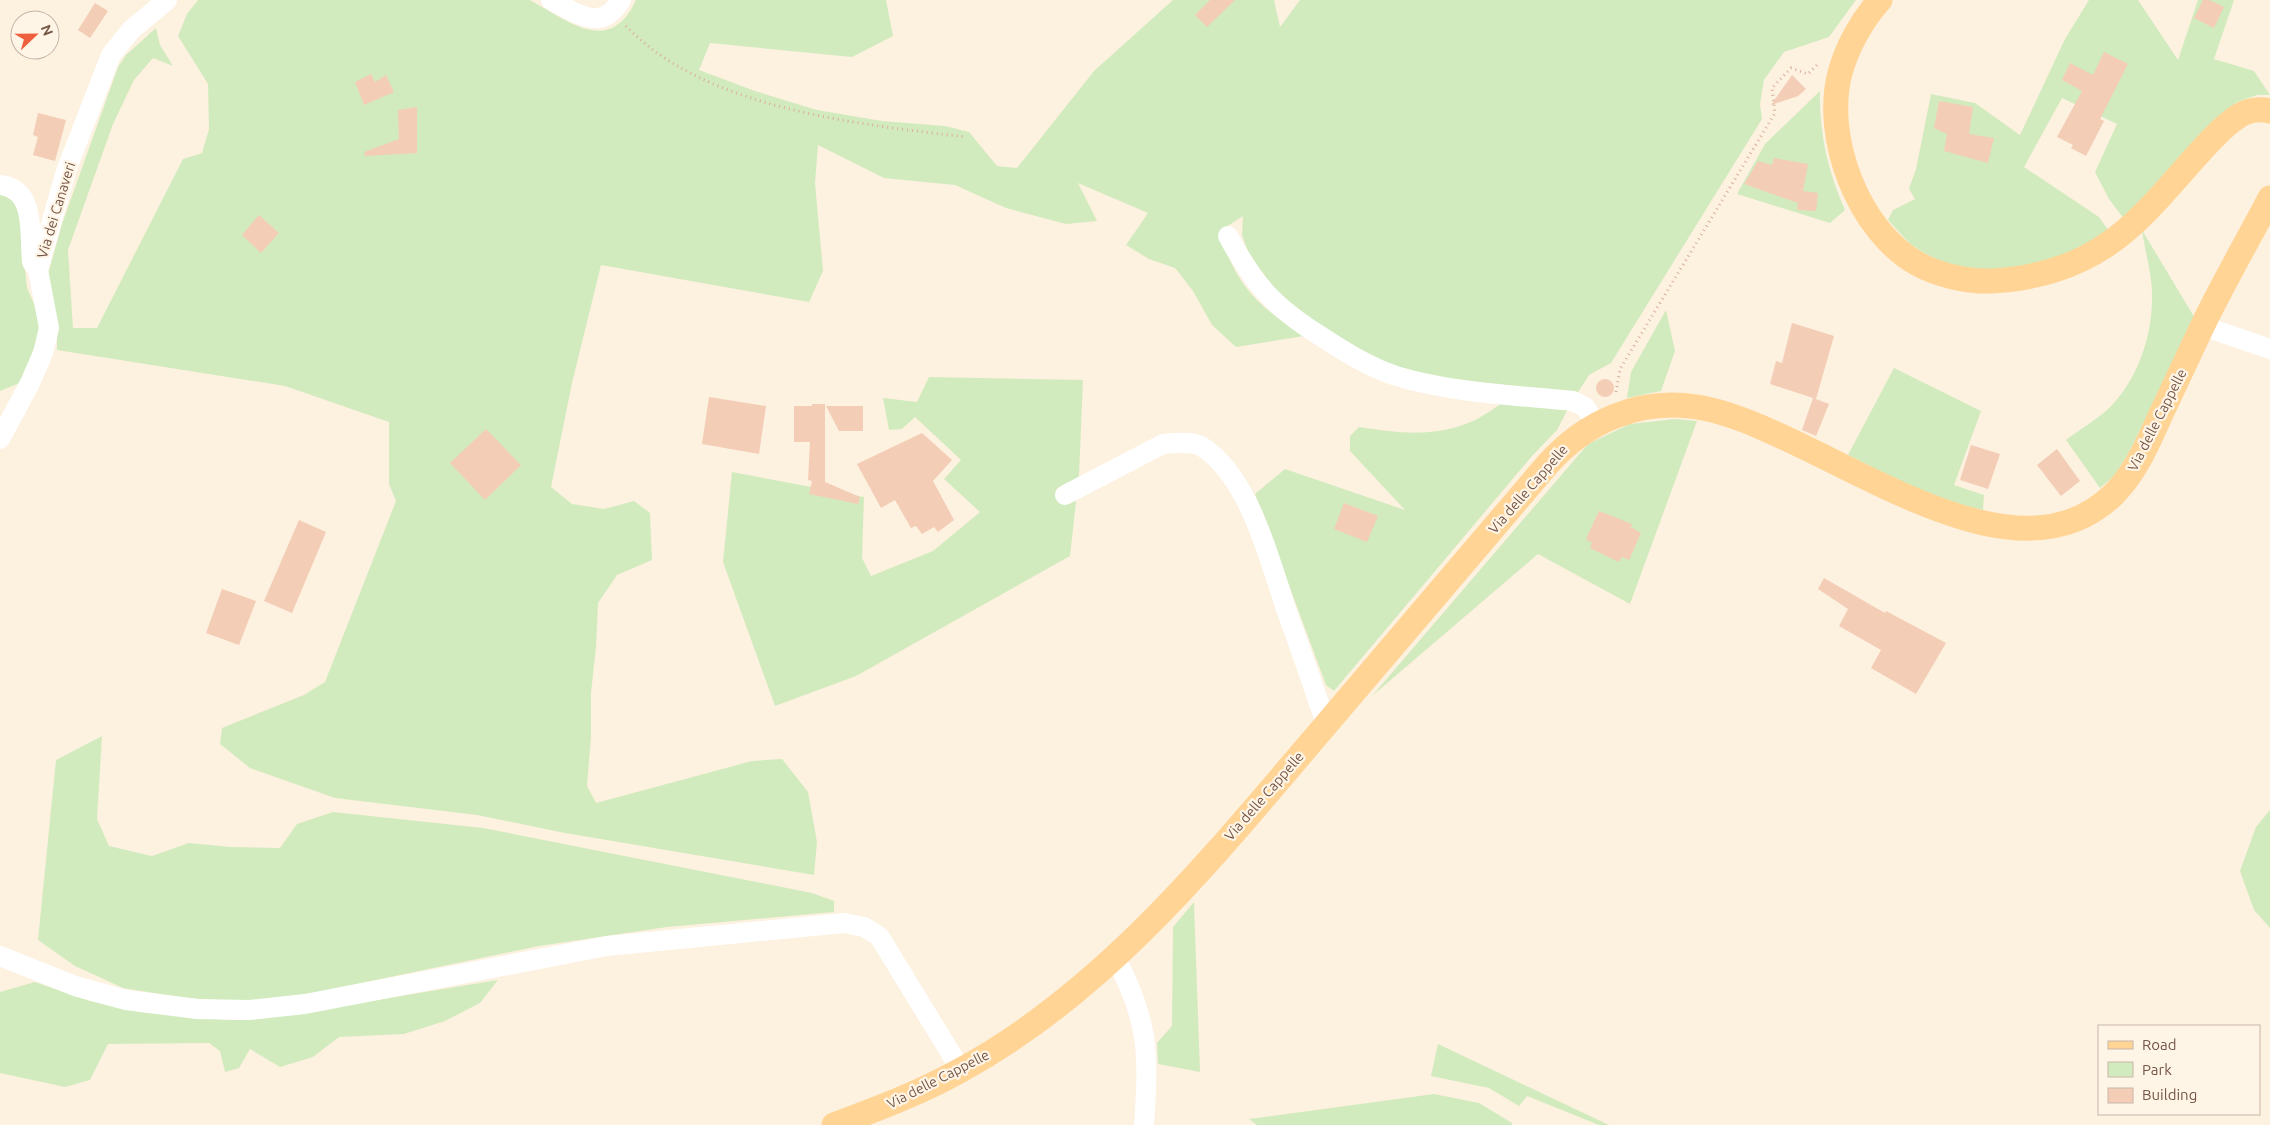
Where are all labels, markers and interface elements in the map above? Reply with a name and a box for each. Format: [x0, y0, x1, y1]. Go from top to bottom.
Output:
north arrow [10, 10, 60, 60]
text: N [38, 22, 56, 38]
street label: Via dei Canaveri [34, 160, 78, 260]
street label: Via delle Cappelle [2124, 366, 2190, 474]
street label: Via delle Cappelle [1485, 441, 1571, 537]
street label: Via delle Cappelle [1221, 748, 1307, 844]
legend [2098, 1025, 2260, 1115]
text: Road [2142, 1036, 2177, 1053]
street label: Via delle Cappelle [884, 1046, 992, 1112]
text: Park [2142, 1061, 2172, 1078]
text: Building [2142, 1086, 2197, 1103]

